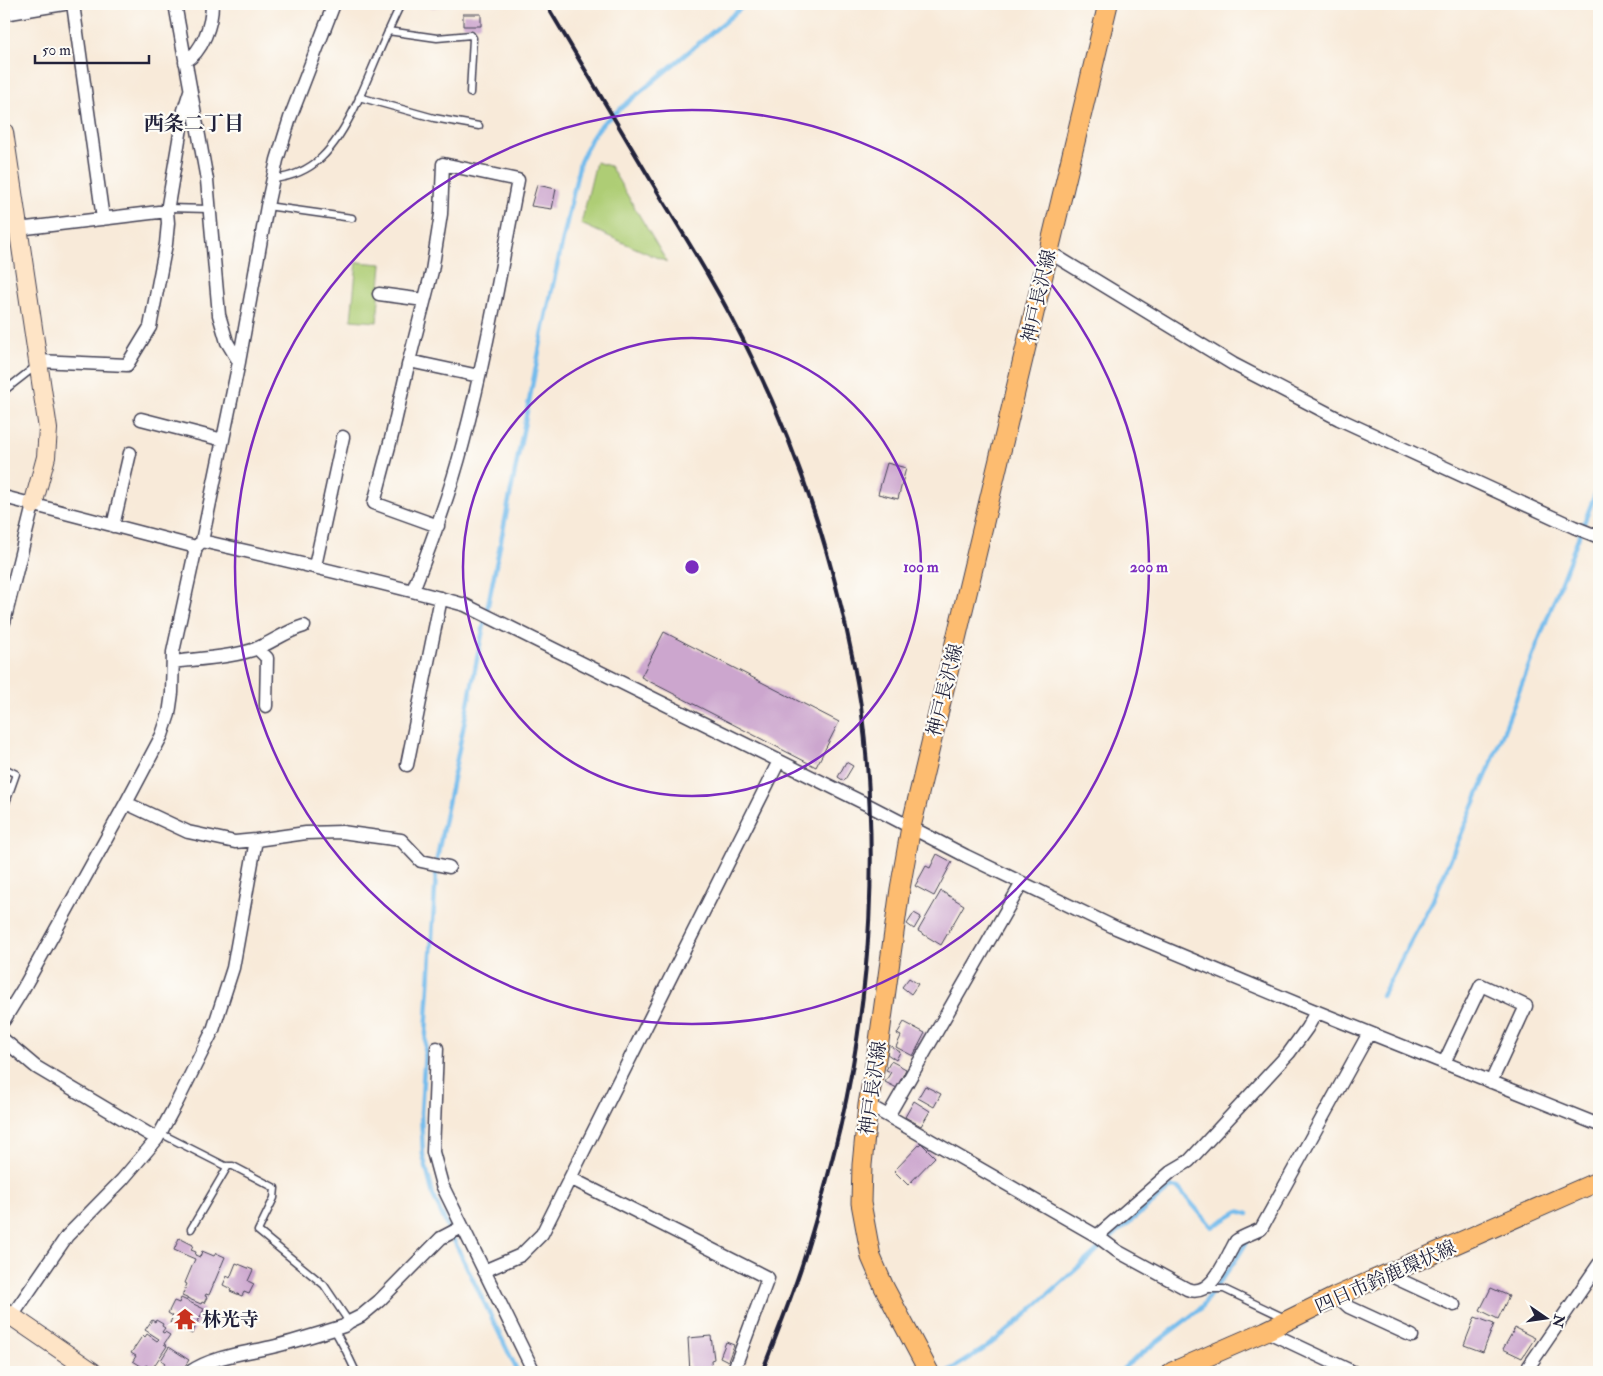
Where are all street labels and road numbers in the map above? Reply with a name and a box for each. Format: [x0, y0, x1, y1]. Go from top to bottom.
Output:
street label: 神戸長沢線 [1017, 247, 1061, 345]
street label: 神戸長沢線 [922, 641, 968, 739]
street label: 神戸長沢線 [854, 1039, 891, 1137]
street label: 四日市鈴鹿環状線 [1311, 1235, 1460, 1319]

